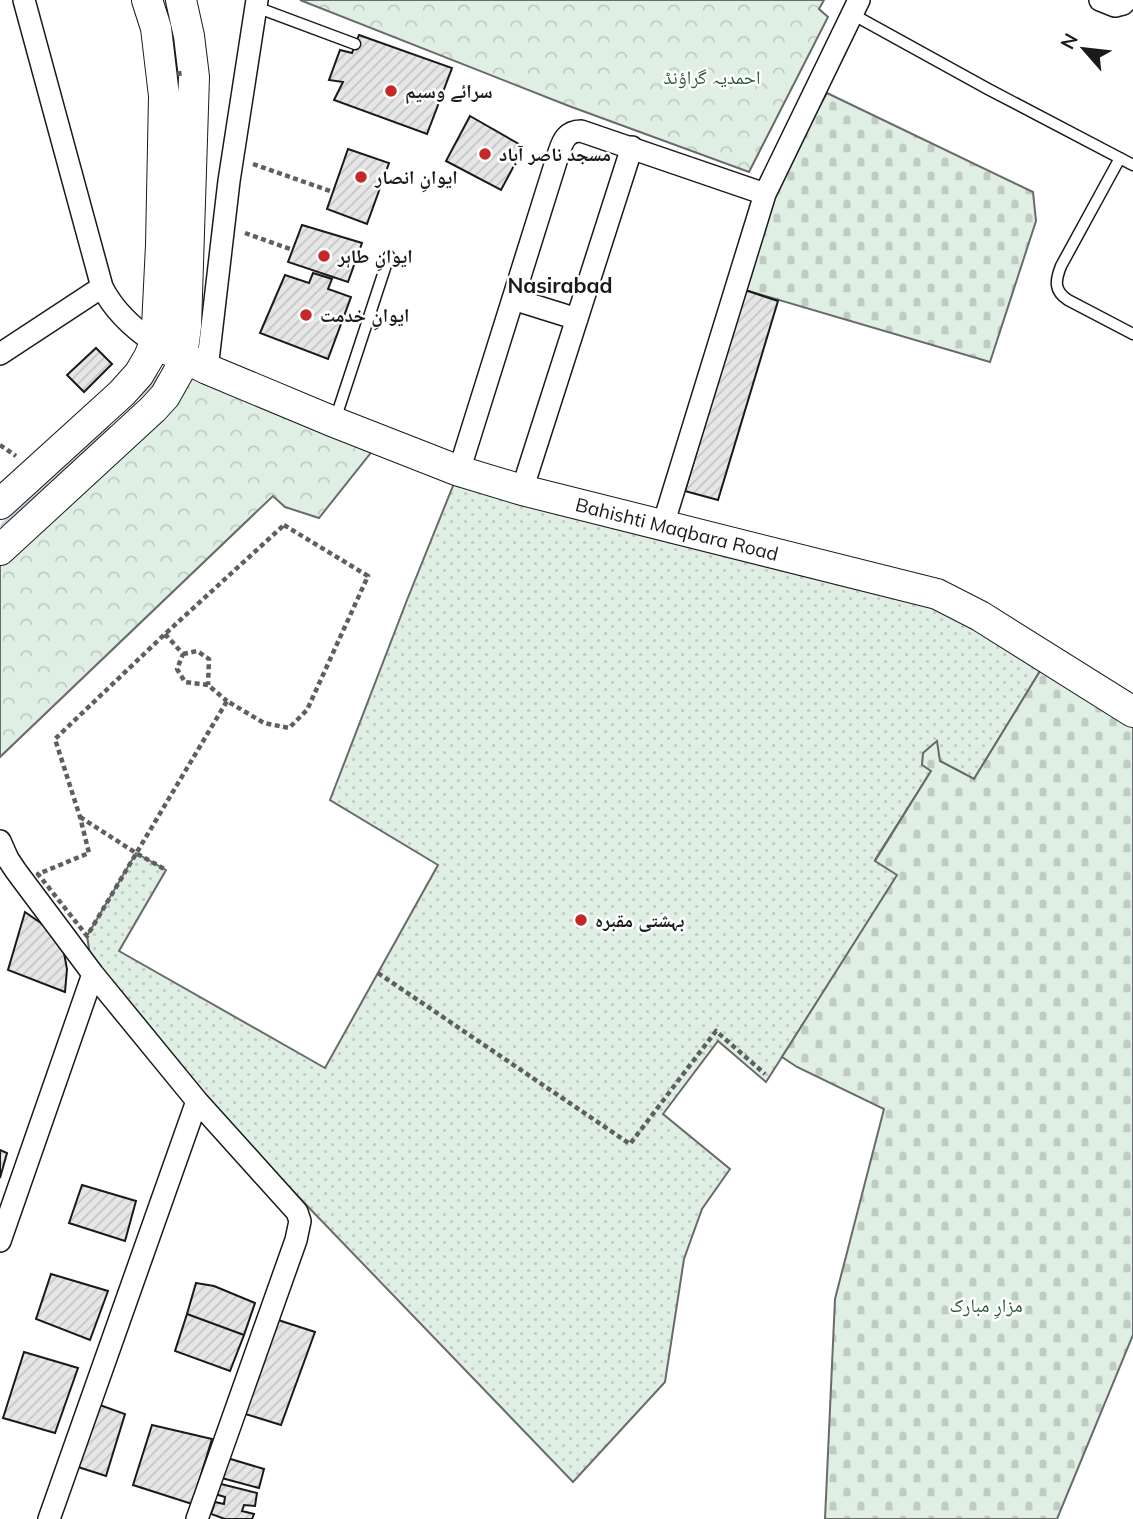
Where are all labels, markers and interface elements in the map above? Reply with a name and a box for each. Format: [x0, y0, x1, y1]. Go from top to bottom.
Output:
north arrow [1049, 14, 1119, 84]
text: N [1055, 29, 1083, 53]
park label: احمدیہ گراؤنڈ [664, 65, 760, 89]
place label: سرائے وسیم [405, 79, 493, 104]
marker: سرائے وسیم [383, 83, 399, 99]
place label: مسجد ناصر آباد [499, 142, 611, 166]
marker: مسجد ناصر آباد [477, 146, 493, 162]
place label: ایوانِ انصار [374, 165, 458, 193]
marker: ایوانِ انصار [353, 169, 369, 185]
place label: ایوانِ طاہر [337, 244, 413, 272]
marker: ایوانِ طاہر [316, 248, 332, 264]
district label: Nasirabad [507, 272, 613, 298]
place label: ایوانِ خدمت [320, 303, 409, 331]
marker: ایوانِ خدمت [298, 307, 314, 323]
street label: Bahishti Maqbara Road [573, 492, 781, 566]
place label: بہشتی مقبرہ [595, 908, 684, 932]
marker: بہشتی مقبرہ [573, 912, 589, 928]
park label: مزارِ مبارک [949, 1293, 1023, 1320]

